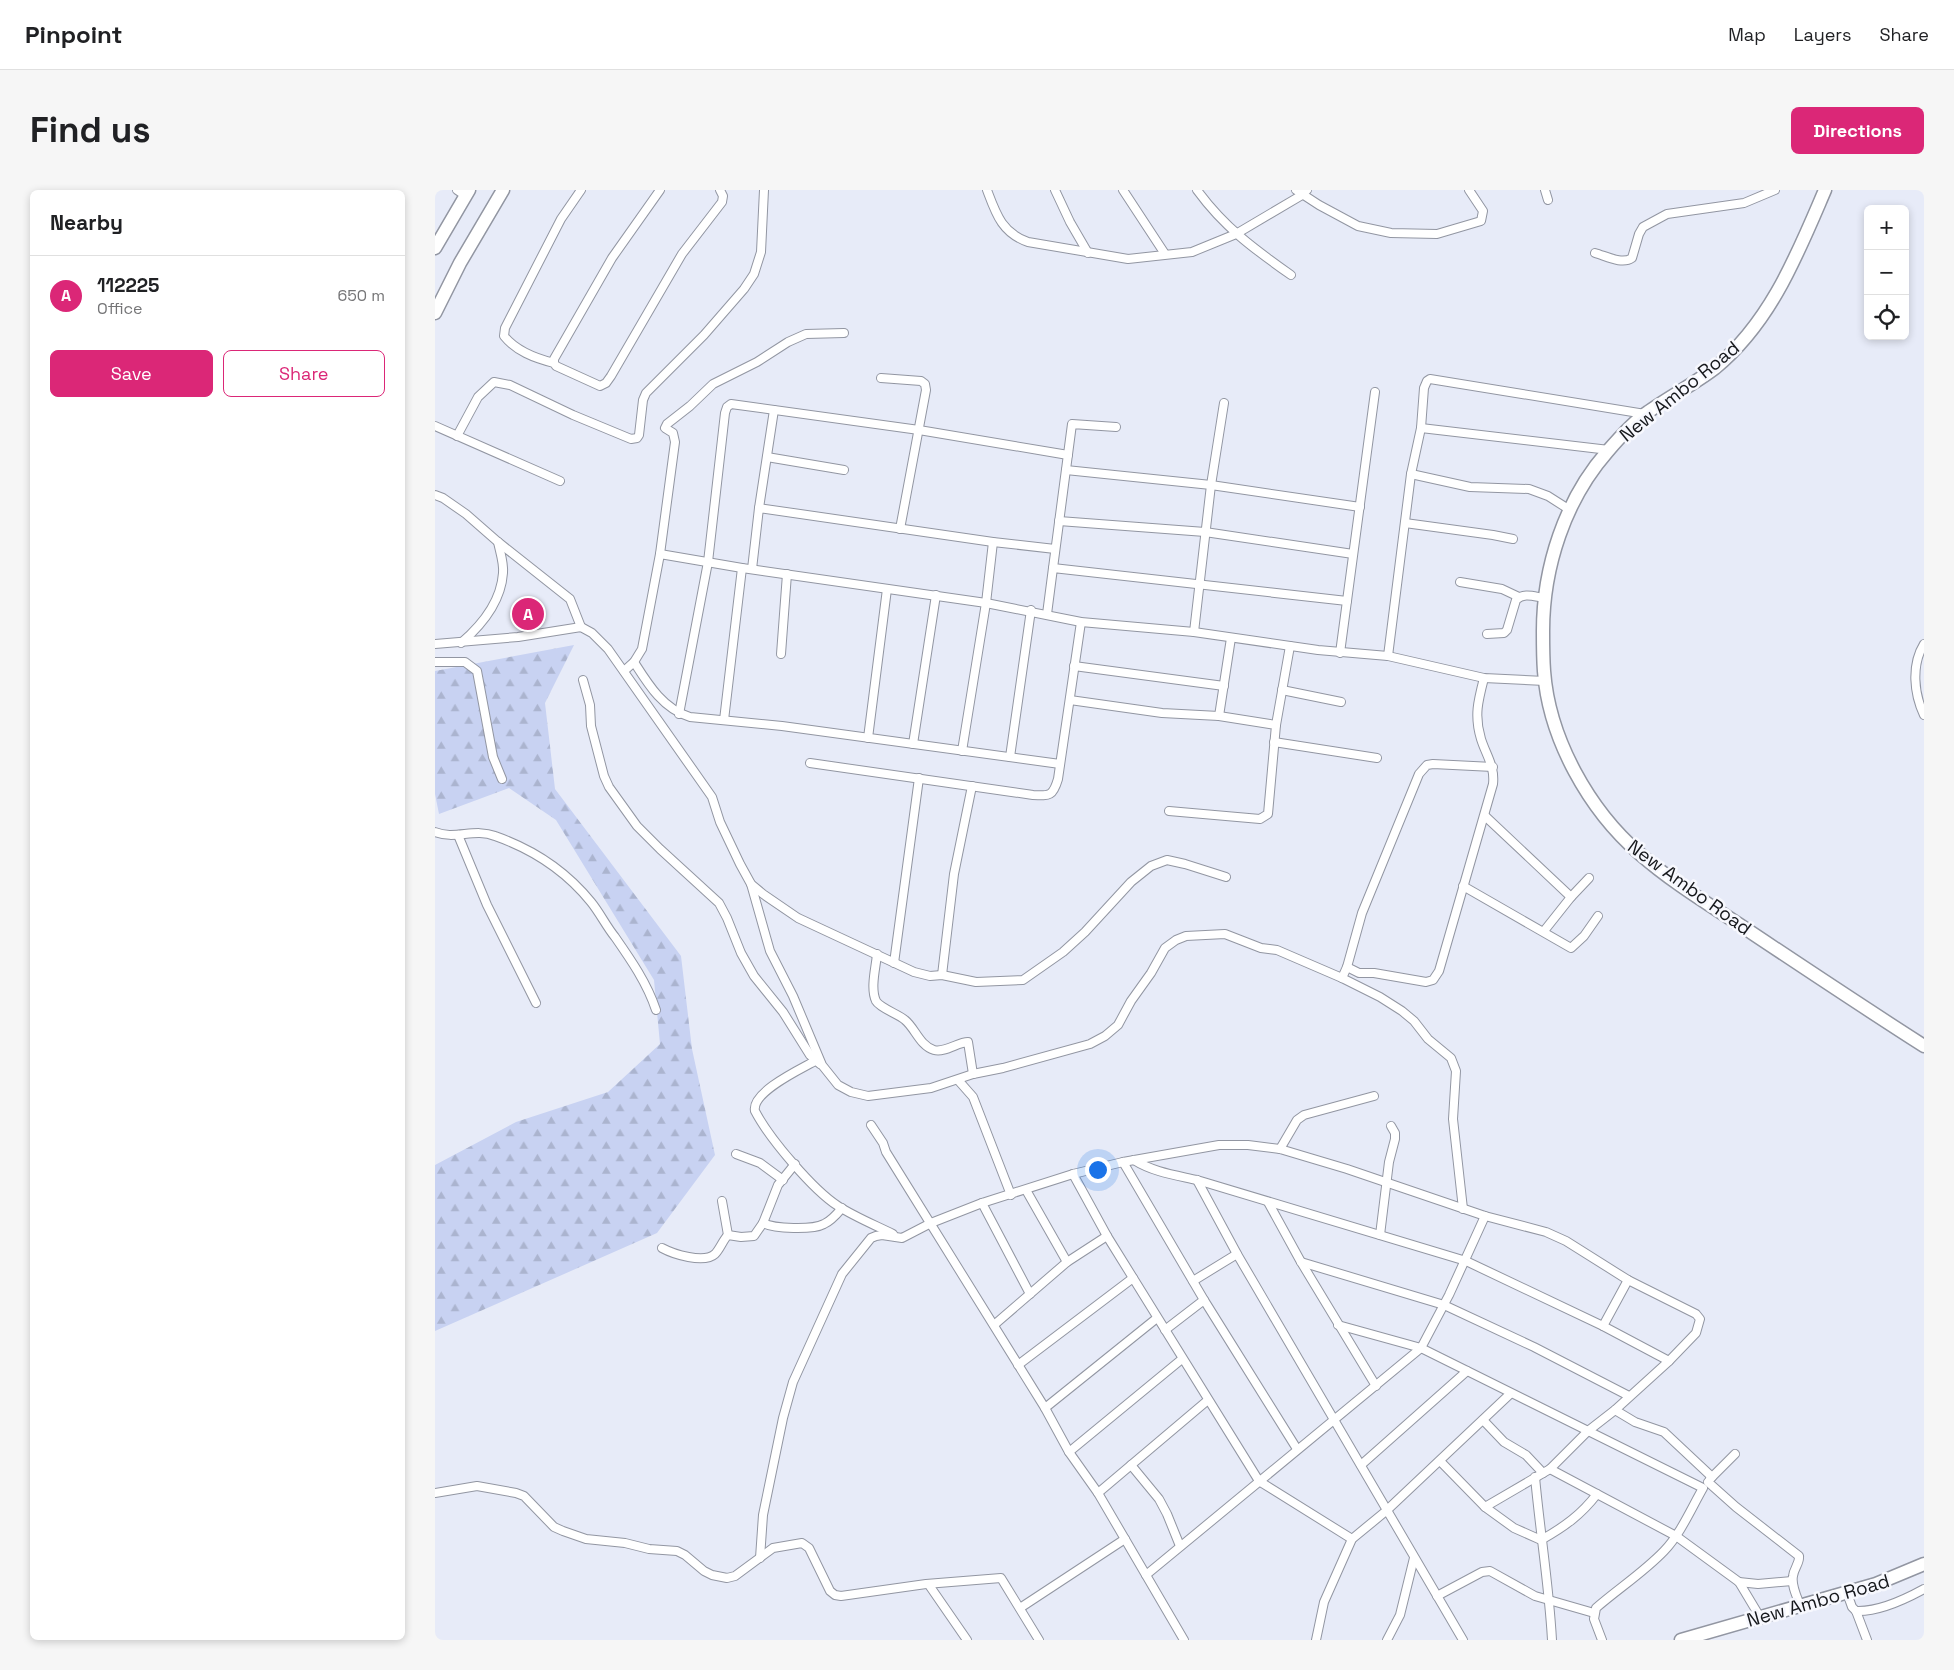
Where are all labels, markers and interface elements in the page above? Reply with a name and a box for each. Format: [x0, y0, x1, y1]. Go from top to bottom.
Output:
text: Pinpoint [25, 19, 122, 50]
text: Map [1728, 23, 1766, 46]
text: Layers [1794, 23, 1851, 46]
text: Share [1879, 23, 1929, 46]
button: Directions [1791, 107, 1924, 154]
text: Find us [30, 108, 151, 152]
map controls [1864, 205, 1909, 340]
button: + [1864, 205, 1909, 250]
text: Nearby [50, 209, 123, 236]
button: − [1864, 250, 1909, 295]
text: 112225 [97, 273, 159, 298]
text: A [61, 285, 71, 306]
text: 650 m [337, 285, 385, 306]
button: locate [1864, 295, 1909, 340]
text: Office [97, 298, 143, 319]
street label: New Ambo Road [1614, 335, 1744, 447]
button: Save [50, 350, 213, 397]
button: Share [223, 350, 385, 397]
pin: A [512, 595, 544, 633]
street label: New Ambo Road [1623, 834, 1757, 941]
your location [1085, 1157, 1111, 1183]
street label: New Ambo Road [1744, 1568, 1892, 1633]

